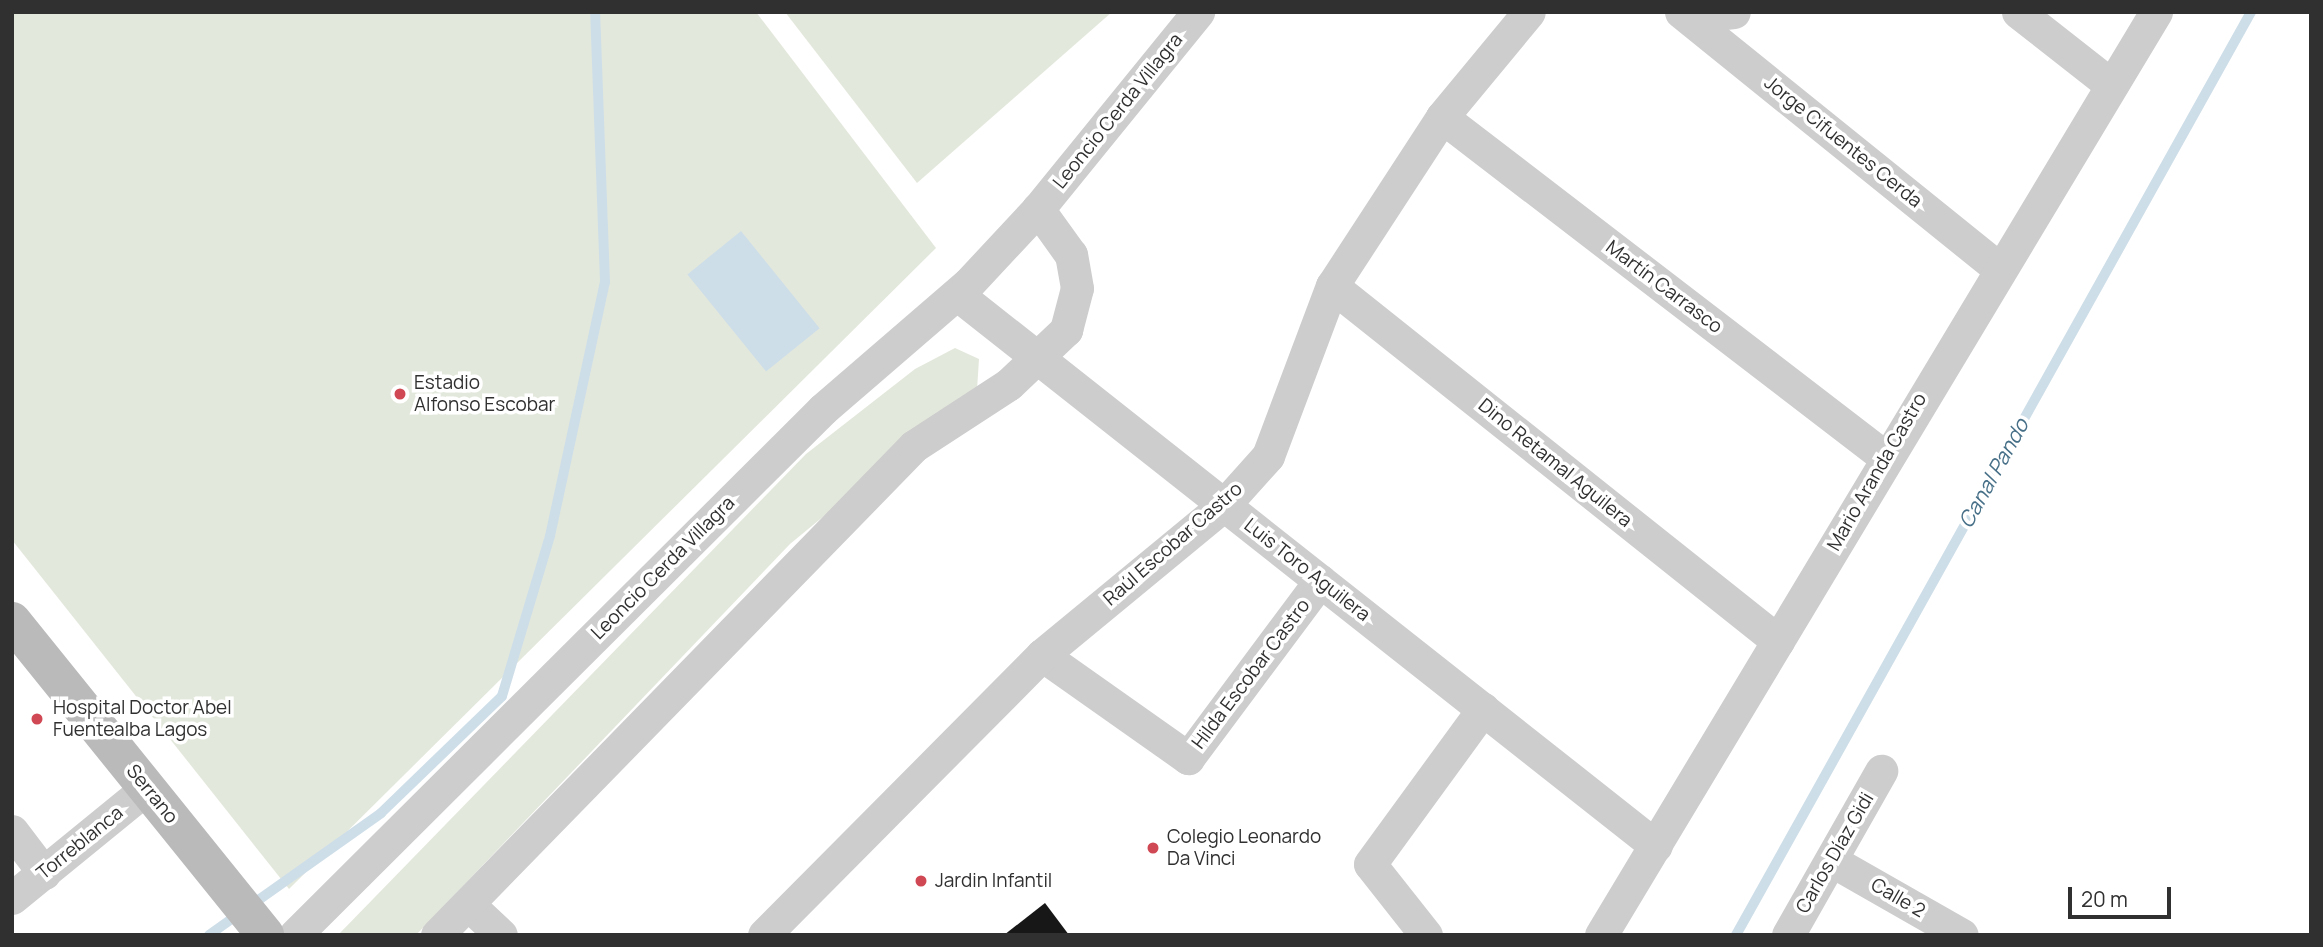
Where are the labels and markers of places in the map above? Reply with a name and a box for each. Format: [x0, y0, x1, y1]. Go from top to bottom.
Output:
place label: Estadio Alfonso Escobar [414, 372, 555, 416]
marker: Estadio Alfonso Escobar [392, 386, 408, 402]
place label: Hospital Doctor Abel Fuentealba Lagos [53, 697, 232, 741]
marker: Hospital Doctor Abel Fuentealba Lagos [27, 709, 47, 729]
place label: Colegio Leonardo Da Vinci [1167, 826, 1321, 870]
marker: Colegio Leonardo Da Vinci [1145, 840, 1161, 856]
place label: Jardin Infantil [935, 870, 1052, 892]
marker: Jardin Infantil [913, 873, 929, 889]

